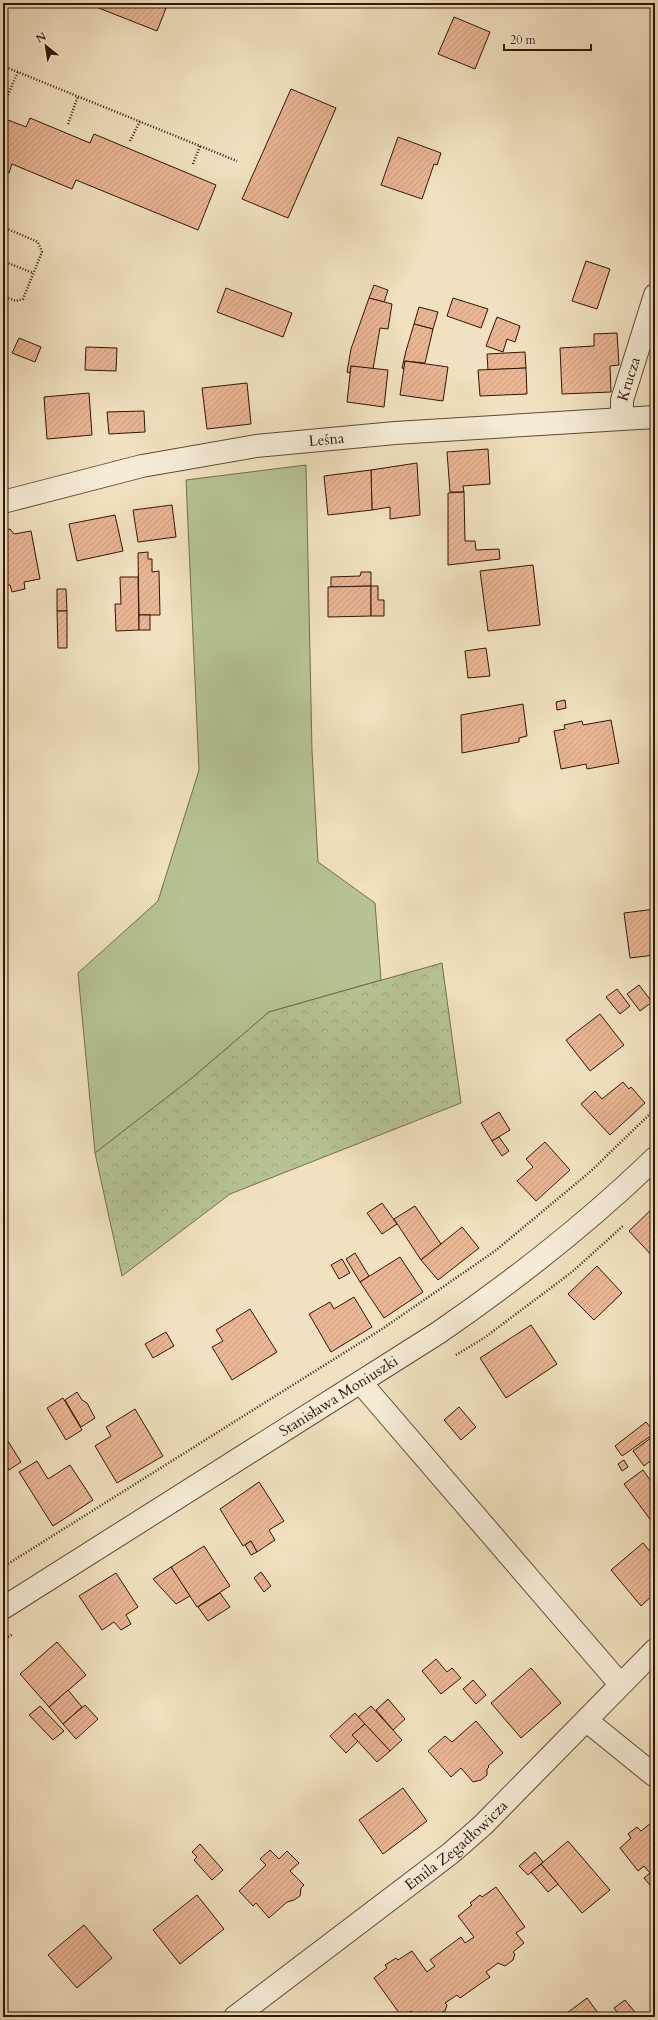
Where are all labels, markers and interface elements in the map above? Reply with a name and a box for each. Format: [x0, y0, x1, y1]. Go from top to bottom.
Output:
north arrow [26, 26, 66, 66]
scale bar [504, 26, 591, 52]
text: N [33, 29, 50, 47]
text: 20 m [510, 32, 537, 48]
street label: Krucza [612, 354, 645, 403]
street label: Leśna [308, 428, 346, 451]
street label: Stanisława Moniuszki [275, 1351, 402, 1441]
street label: Emila Zegadłowicza [400, 1796, 512, 1895]

